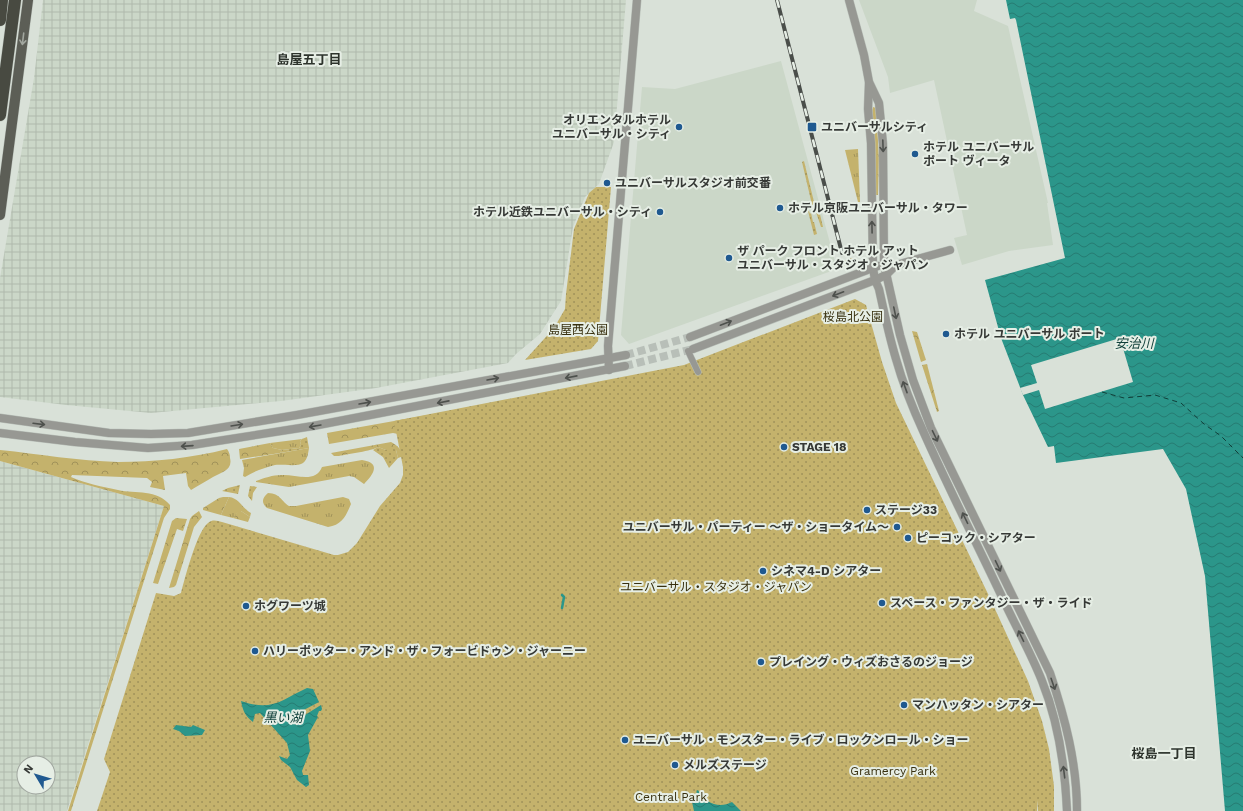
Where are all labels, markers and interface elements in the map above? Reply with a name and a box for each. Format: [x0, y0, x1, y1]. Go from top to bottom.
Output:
one-way arrow [19, 32, 27, 45]
district label: 島屋五丁目 [276, 52, 342, 67]
place label: オリエンタルホテル ユニバーサル・シティ [552, 113, 671, 141]
place label: ユニバーサルシティ [821, 120, 928, 134]
marker: ユニバーサルシティ [806, 121, 818, 133]
marker: オリエンタルホテル ユニバーサル・シティ [674, 122, 684, 132]
one-way arrow [879, 139, 887, 152]
place label: ホテル ユニバーサル ポート ヴィータ [923, 140, 1034, 168]
marker: ホテル ユニバーサル ポート ヴィータ [910, 149, 920, 159]
place label: ユニバーサルスタジオ前交番 [615, 176, 772, 190]
marker: ユニバーサルスタジオ前交番 [602, 178, 612, 188]
place label: ホテル京阪ユニバーサル・タワー [788, 201, 968, 215]
marker: ホテル京阪ユニバーサル・タワー [775, 203, 785, 213]
place label: ホテル近鉄ユニバーサル・シティ [473, 205, 652, 219]
marker: ホテル近鉄ユニバーサル・シティ [655, 207, 665, 217]
one-way arrow [869, 221, 876, 234]
place label: ザ パーク フロント ホテル アット ユニバーサル・スタジオ・ジャパン [737, 244, 929, 272]
marker: ザ パーク フロント ホテル アット ユニバーサル・スタジオ・ジャパン [724, 253, 734, 263]
one-way arrow [833, 290, 845, 298]
one-way arrow [892, 306, 900, 319]
park label: 桜島北公園 [823, 310, 883, 324]
one-way arrow [720, 318, 732, 326]
park label: 島屋西公園 [548, 323, 608, 337]
place label: ホテル ユニバーサル ポート [954, 327, 1105, 341]
marker: ホテル ユニバーサル ポート [941, 329, 951, 339]
water label: 安治川 [1114, 336, 1155, 351]
one-way arrow [564, 374, 577, 382]
one-way arrow [486, 375, 499, 383]
one-way arrow [901, 382, 909, 394]
one-way arrow [358, 398, 371, 406]
one-way arrow [437, 398, 450, 406]
one-way arrow [32, 420, 45, 427]
one-way arrow [230, 421, 243, 429]
one-way arrow [309, 422, 322, 430]
one-way arrow [932, 430, 939, 442]
place label: STAGE 18 [792, 440, 847, 454]
one-way arrow [181, 442, 194, 449]
marker: STAGE 18 [779, 442, 789, 452]
place label: ステージ33 [875, 503, 937, 517]
marker: ステージ33 [862, 505, 872, 515]
one-way arrow [961, 513, 968, 525]
place label: ユニバーサル・パーティー ～ザ・ショータイム～ [623, 520, 889, 534]
marker: ユニバーサル・パーティー ～ザ・ショータイム～ [892, 522, 902, 532]
place label: ピーコック・シアター [916, 531, 1036, 545]
marker: ピーコック・シアター [903, 533, 913, 543]
one-way arrow [995, 560, 1002, 572]
place label: シネマ4-D シアター [771, 564, 881, 578]
marker: シネマ4-D シアター [758, 566, 768, 576]
park label: ユニバーサル・スタジオ・ジャパン [620, 580, 812, 594]
place label: スペース・ファンタジー・ザ・ライド [890, 596, 1093, 610]
marker: スペース・ファンタジー・ザ・ライド [877, 598, 887, 608]
place label: ホグワーツ城 [254, 599, 326, 613]
marker: ホグワーツ城 [241, 601, 251, 611]
one-way arrow [1017, 630, 1024, 642]
place label: ハリーポッター・アンド・ザ・フォービドゥン・ジャーニー [263, 644, 586, 658]
marker: ハリーポッター・アンド・ザ・フォービドゥン・ジャーニー [250, 646, 260, 656]
place label: プレイング・ウィズおさるのジョージ [769, 655, 973, 669]
marker: プレイング・ウィズおさるのジョージ [756, 657, 766, 667]
one-way arrow [1050, 677, 1058, 689]
place label: マンハッタン・シアター [912, 698, 1044, 712]
marker: マンハッタン・シアター [899, 700, 909, 710]
water label: 黒い湖 [263, 710, 304, 725]
place label: ユニバーサル・モンスター・ライブ・ロックンロール・ショー [633, 733, 969, 747]
marker: ユニバーサル・モンスター・ライブ・ロックンロール・ショー [620, 735, 630, 745]
district label: 桜島一丁目 [1131, 746, 1197, 761]
north arrow [16, 755, 56, 795]
place label: メルズステージ [683, 758, 767, 772]
marker: メルズステージ [670, 760, 680, 770]
text: N [21, 762, 36, 776]
park label: Gramercy Park [850, 764, 936, 778]
one-way arrow [1061, 766, 1068, 779]
park label: Central Park [635, 790, 707, 804]

